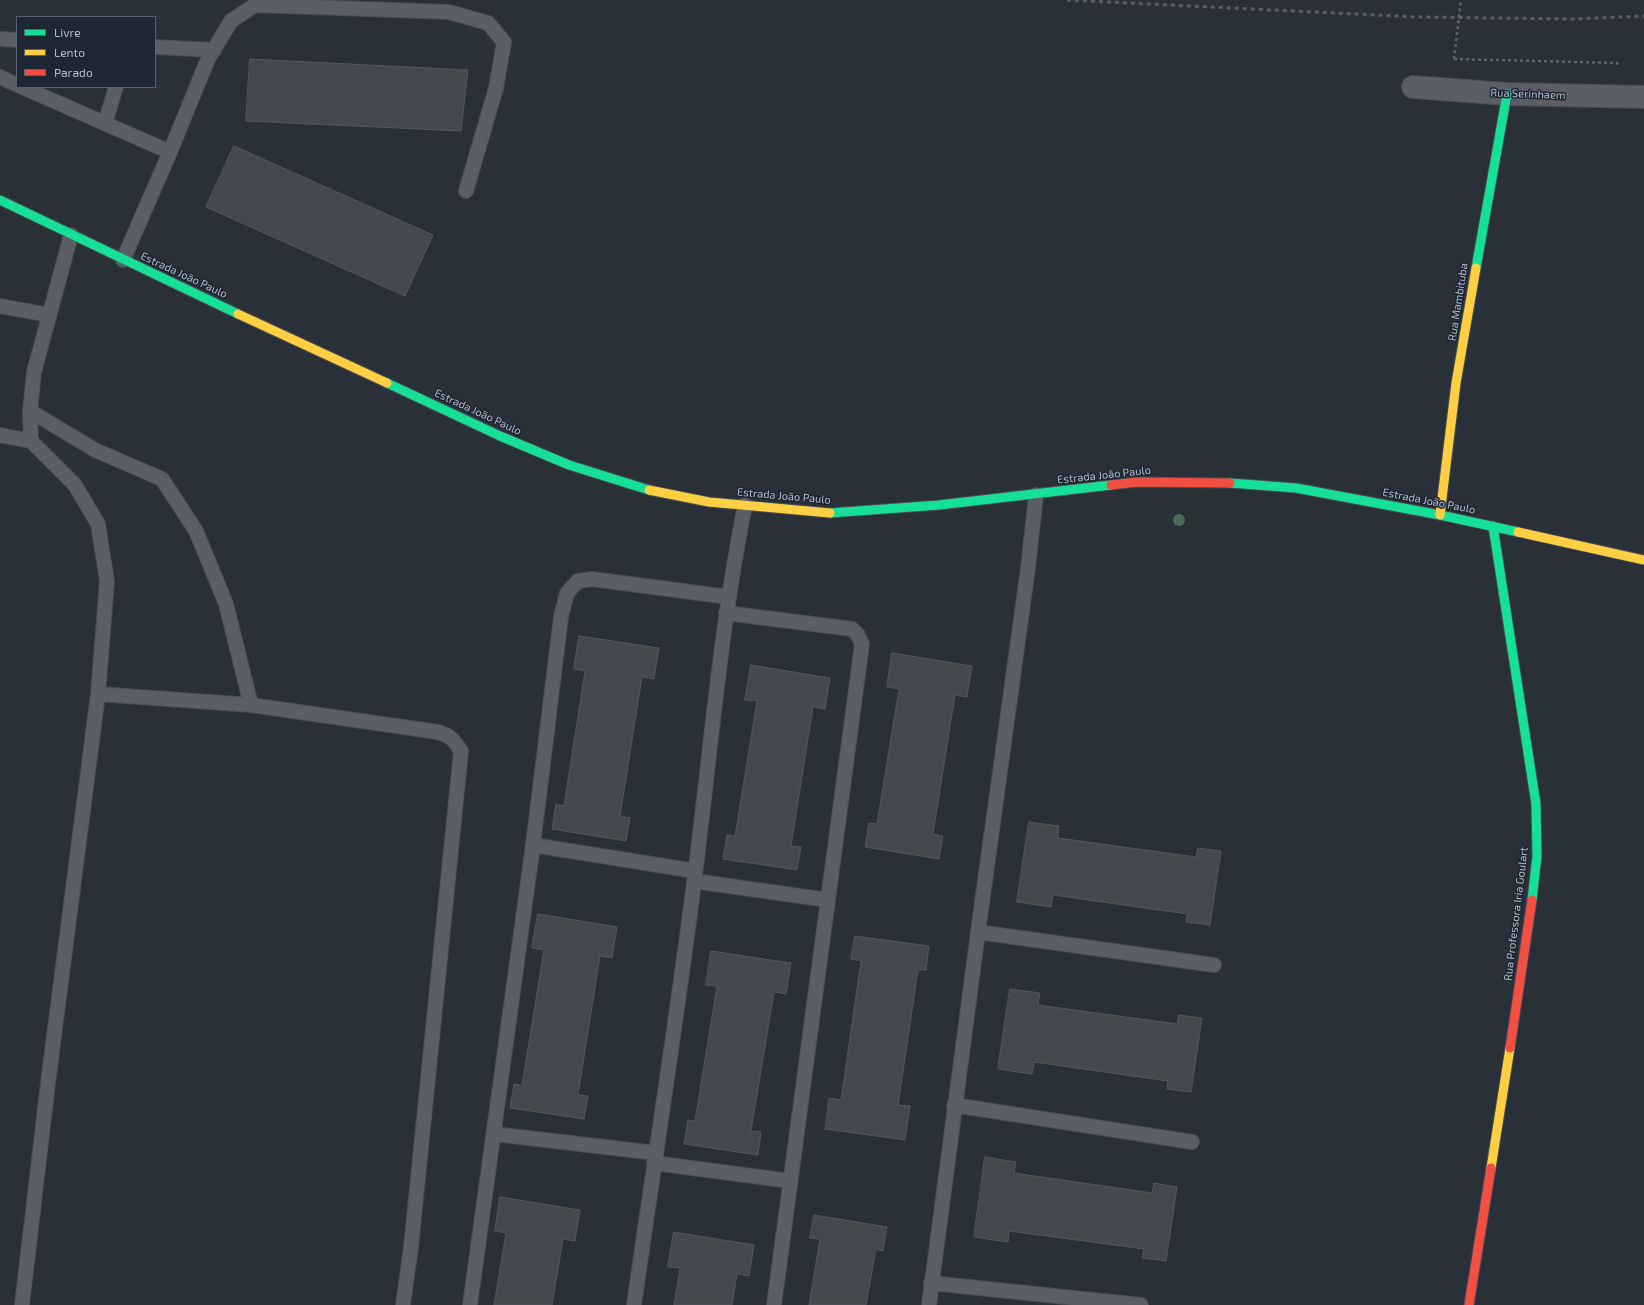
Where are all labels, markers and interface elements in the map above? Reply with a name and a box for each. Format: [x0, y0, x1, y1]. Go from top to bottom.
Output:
legend [16, 16, 156, 88]
text: Livre [54, 25, 81, 39]
text: Lento [54, 45, 85, 59]
text: Parado [54, 65, 93, 79]
street label: Rua Serinhaem [1490, 86, 1566, 102]
street label: Estrada João Paulo [139, 249, 229, 301]
street label: Rua Mambituba [1445, 262, 1471, 342]
street label: Estrada João Paulo [433, 386, 523, 438]
street label: Estrada João Paulo [1056, 464, 1152, 486]
street label: Estrada João Paulo [737, 485, 831, 507]
street label: Estrada João Paulo [1382, 486, 1476, 516]
street label: Rua Professora Iria Goulart [1501, 846, 1531, 982]

